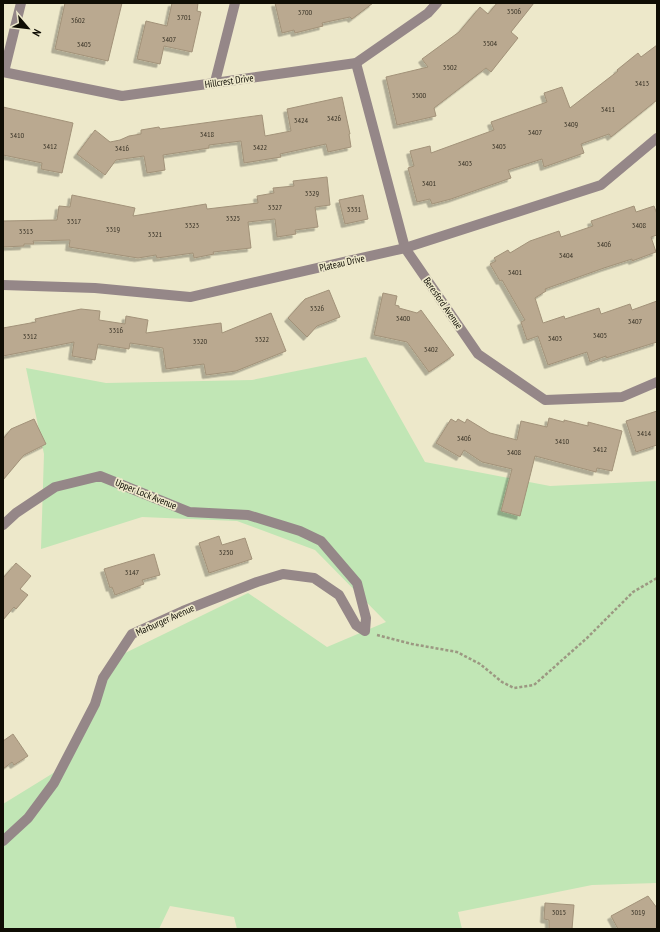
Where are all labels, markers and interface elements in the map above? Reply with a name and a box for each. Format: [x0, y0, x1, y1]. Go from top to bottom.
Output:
house number: 3506 [507, 6, 522, 16]
house number: 3700 [298, 7, 313, 17]
north arrow [8, 8, 48, 48]
house number: 3701 [177, 12, 192, 22]
house number: 3602 [71, 15, 86, 25]
text: N [29, 27, 44, 39]
house number: 3407 [162, 34, 177, 44]
house number: 3504 [483, 38, 498, 48]
house number: 3405 [77, 39, 91, 49]
house number: 3502 [443, 62, 458, 72]
street label: Hillcrest Drive [204, 71, 254, 91]
house number: 3413 [635, 78, 650, 88]
house number: 3500 [412, 90, 427, 100]
house number: 3411 [601, 104, 616, 114]
house number: 3426 [327, 113, 342, 123]
house number: 3424 [294, 115, 309, 125]
house number: 3409 [564, 119, 579, 129]
house number: 3407 [528, 127, 543, 137]
house number: 3418 [200, 129, 215, 139]
house number: 3410 [10, 130, 25, 140]
house number: 3412 [43, 141, 58, 151]
house number: 3405 [492, 141, 506, 151]
house number: 3422 [253, 142, 268, 152]
house number: 3416 [115, 143, 130, 153]
house number: 3403 [458, 158, 473, 168]
house number: 3401 [422, 178, 437, 188]
house number: 3329 [305, 188, 320, 198]
house number: 3327 [268, 202, 283, 212]
house number: 3331 [347, 204, 362, 214]
house number: 3325 [226, 213, 240, 223]
house number: 3317 [67, 216, 82, 226]
house number: 3323 [185, 220, 200, 230]
house number: 3408 [632, 220, 647, 230]
house number: 3319 [106, 224, 121, 234]
house number: 3313 [19, 226, 34, 236]
house number: 3321 [148, 229, 163, 239]
house number: 3406 [597, 239, 612, 249]
house number: 3404 [559, 250, 574, 260]
street label: Plateau Drive [318, 251, 366, 275]
house number: 3401 [508, 267, 523, 277]
street label: Beresford Avenue [420, 275, 466, 331]
house number: 3326 [310, 303, 325, 313]
house number: 3400 [396, 313, 411, 323]
house number: 3407 [628, 316, 643, 326]
house number: 3316 [109, 325, 124, 335]
house number: 3405 [593, 330, 607, 340]
house number: 3312 [23, 331, 38, 341]
house number: 3403 [548, 333, 563, 343]
house number: 3322 [255, 334, 270, 344]
house number: 3320 [193, 336, 208, 346]
house number: 3402 [424, 344, 439, 354]
house number: 3414 [637, 428, 652, 438]
house number: 3406 [457, 433, 472, 443]
house number: 3410 [555, 436, 570, 446]
house number: 3412 [593, 444, 608, 454]
house number: 3408 [507, 447, 522, 457]
street label: Upper Lock Avenue [113, 476, 179, 512]
house number: 3250 [219, 547, 234, 557]
house number: 3147 [125, 567, 140, 577]
street label: Marburger Avenue [134, 601, 196, 639]
house number: 3015 [552, 907, 566, 917]
house number: 3019 [631, 907, 646, 917]

